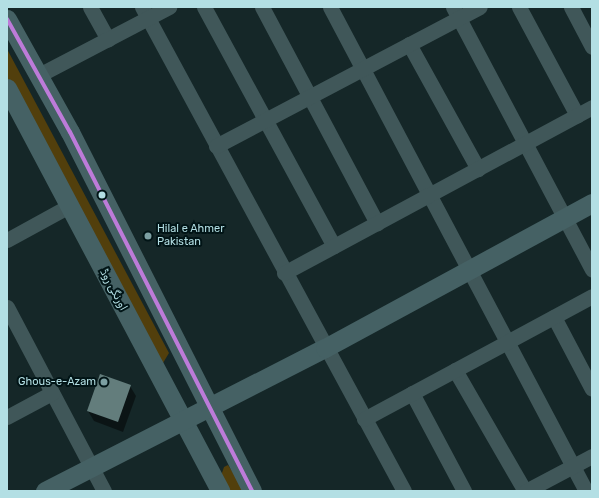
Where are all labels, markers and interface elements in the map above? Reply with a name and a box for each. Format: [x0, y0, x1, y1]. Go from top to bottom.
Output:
unlabelled marker [97, 190, 107, 200]
place label: Hilal e Ahmer Pakistan [157, 223, 225, 249]
marker: Hilal e Ahmer Pakistan [142, 230, 154, 242]
street label: اورنگی روڈ [97, 267, 129, 313]
place label: Ghous-e-Azam [18, 375, 96, 389]
marker: Ghous-e-Azam [99, 377, 109, 387]

